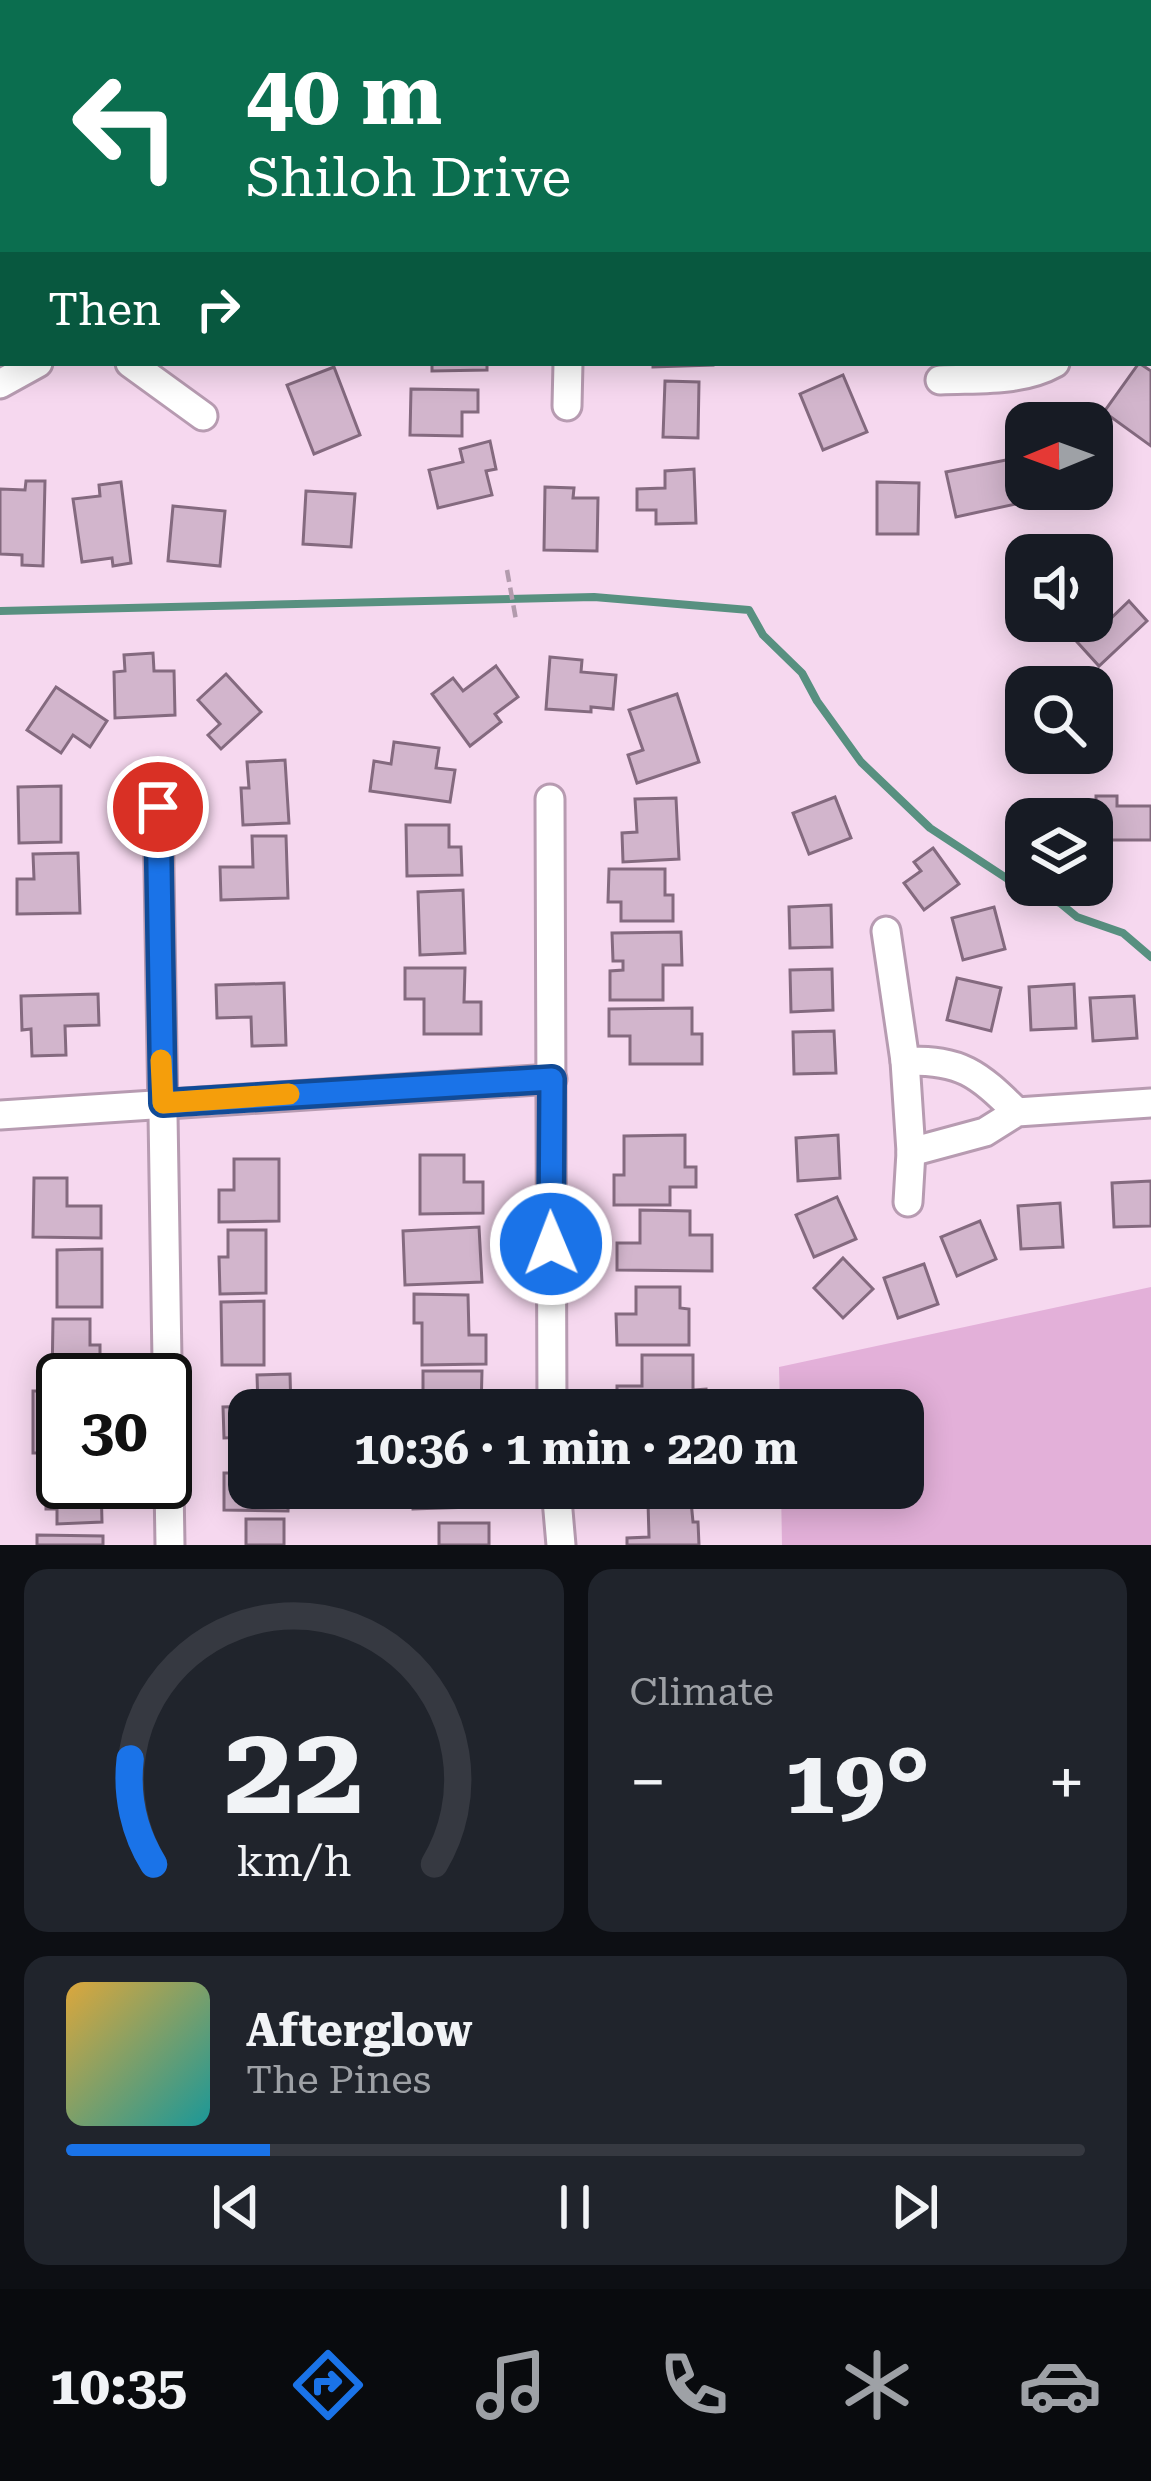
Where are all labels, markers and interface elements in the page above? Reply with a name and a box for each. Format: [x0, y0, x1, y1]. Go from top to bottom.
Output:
text: 40 m [246, 46, 442, 144]
icon: left [48, 48, 204, 204]
text: Shiloh Drive [246, 146, 571, 209]
icon: right [185, 276, 251, 342]
text: Then [48, 283, 161, 336]
north arrow [1005, 402, 1113, 510]
map controls [1005, 402, 1113, 906]
button: sound [1005, 534, 1113, 642]
button: search [1005, 666, 1113, 774]
pin [107, 756, 209, 858]
icon: arrive [125, 774, 191, 840]
button: layers [1005, 798, 1113, 906]
position arrow [488, 1181, 614, 1307]
speed limit sign: 30 [36, 1353, 192, 1509]
text: 10:36 · 1 min · 220 m [354, 1422, 798, 1475]
text: Climate [630, 1669, 774, 1715]
text: 22 [224, 1697, 364, 1843]
text: 19° [784, 1730, 930, 1835]
text: − [630, 1744, 666, 1821]
text: + [1048, 1744, 1085, 1821]
text: km/h [236, 1835, 351, 1885]
text: Afterglow [246, 2004, 472, 2057]
text: The Pines [246, 2057, 431, 2103]
icon: previous [203, 2174, 269, 2240]
icon: pause [542, 2174, 608, 2240]
icon: next [882, 2174, 948, 2240]
icon: directions [286, 2343, 370, 2427]
icon: music [469, 2343, 553, 2427]
icon: phone [652, 2343, 736, 2427]
icon: climate [835, 2343, 919, 2427]
icon: car [1018, 2343, 1102, 2427]
text: 10:35 [49, 2354, 187, 2417]

